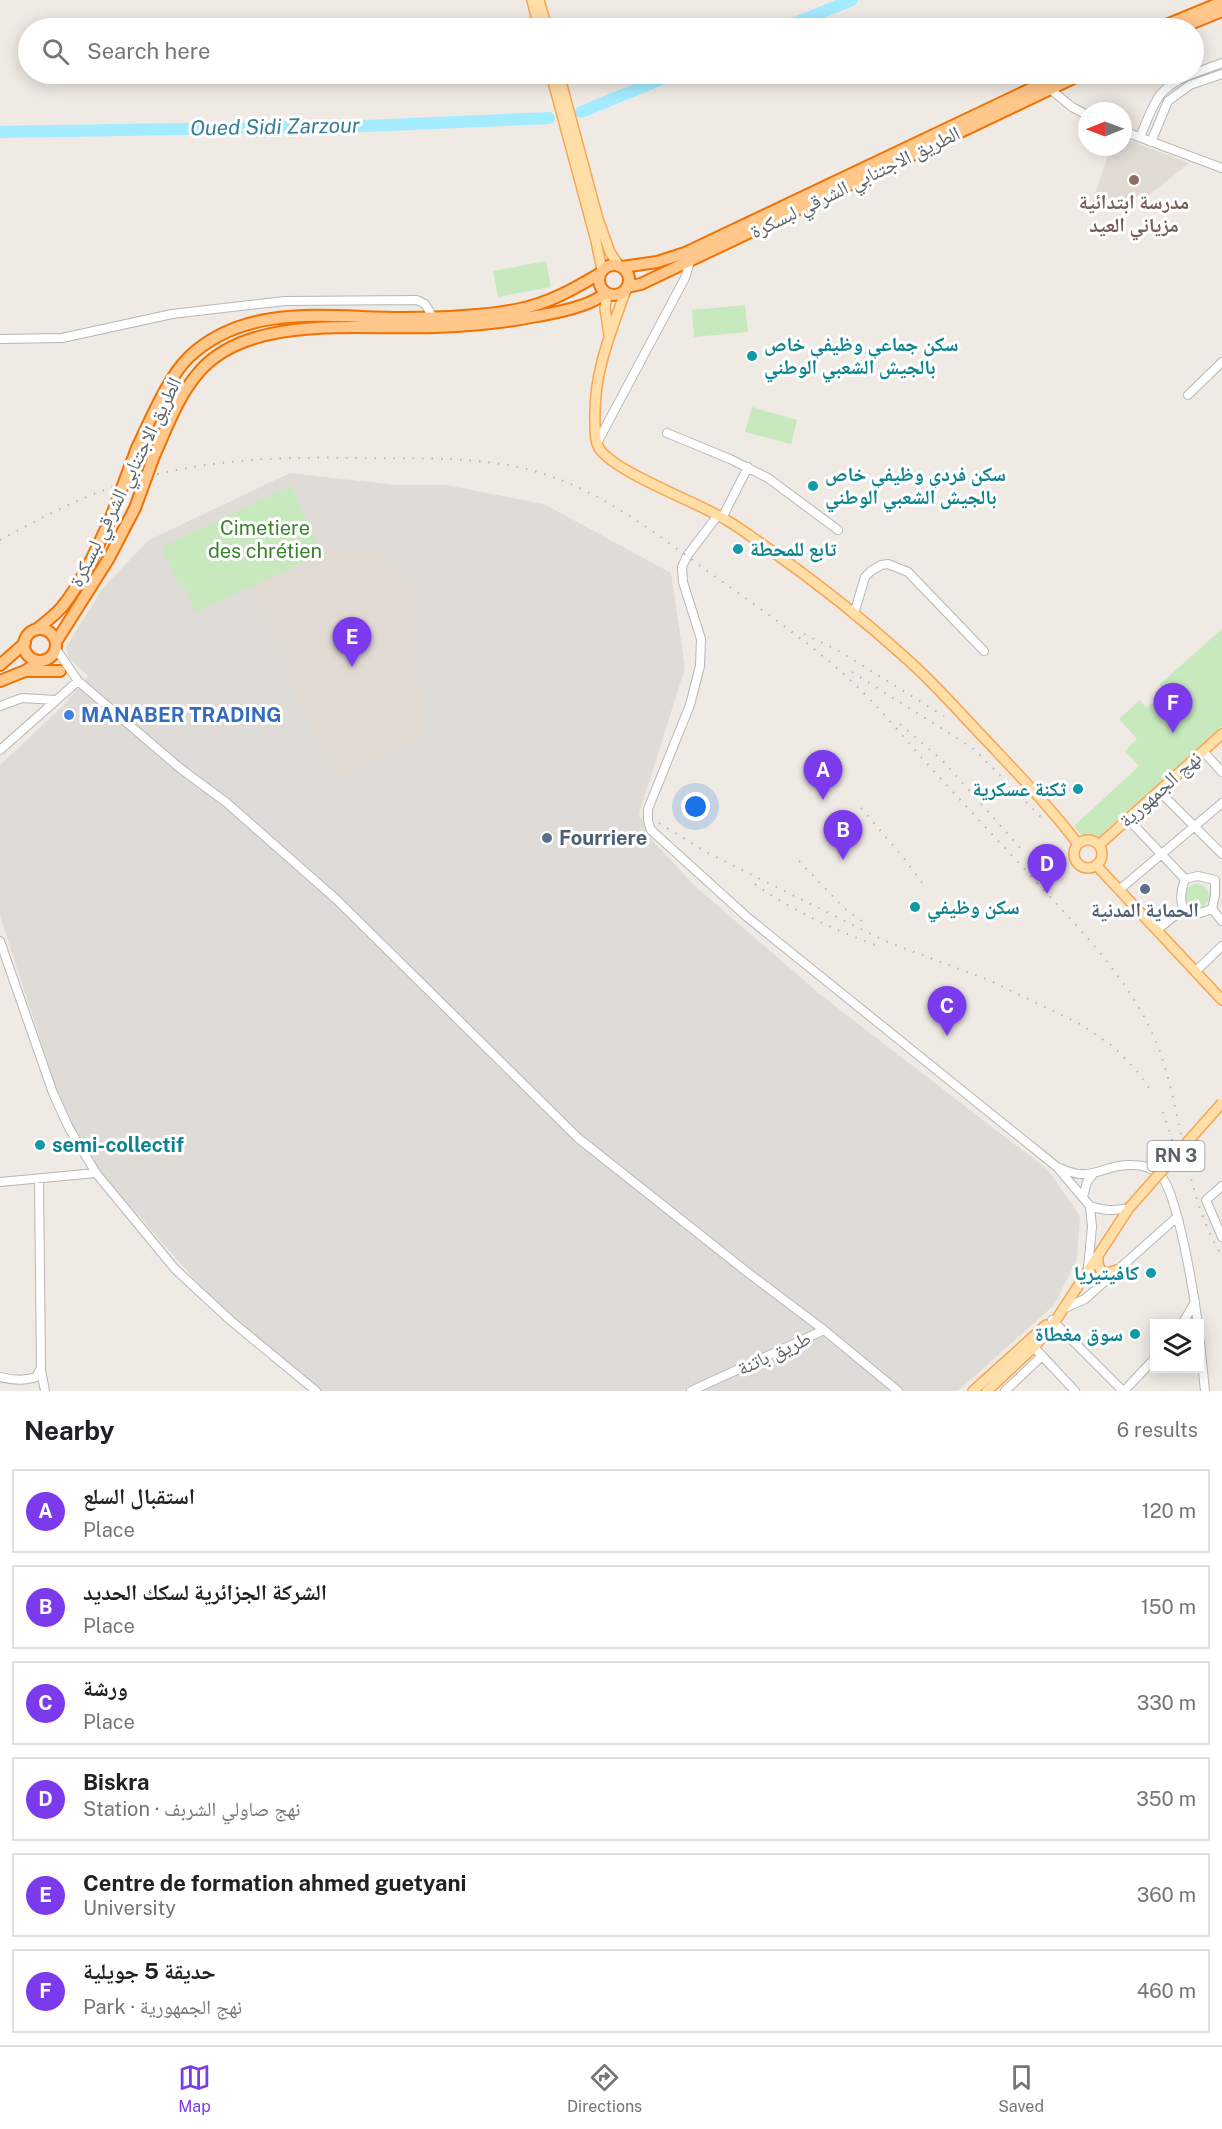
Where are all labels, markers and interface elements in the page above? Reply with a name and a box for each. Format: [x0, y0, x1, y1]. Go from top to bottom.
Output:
search box [18, 18, 1204, 84]
icon: search [39, 35, 72, 68]
text: Search here [87, 38, 211, 64]
north arrow [1078, 102, 1132, 156]
water label: Oued Sidi Zarzour [190, 113, 361, 140]
street label: الطريق الاجتنابي الشرقي لبسكرة [746, 121, 966, 247]
marker: مدرسة ابتدائية مزياني العيد [1127, 173, 1141, 187]
place label: مدرسة ابتدائية مزياني العيد [1079, 190, 1189, 241]
place label: سكن جماعي وظيفي خاص بالجيش الشعبي الوطني [764, 332, 958, 383]
marker: سكن جماعي وظيفي خاص بالجيش الشعبي الوطني [745, 349, 759, 363]
street label: الطريق الاجتنابي الشرقي لبسكرة [64, 373, 190, 593]
place label: سكن فردي وظيفي خاص بالجيش الشعبي الوطني [825, 462, 1006, 513]
marker: سكن فردي وظيفي خاص بالجيش الشعبي الوطني [806, 479, 820, 493]
park label: Cimetiere des chrétien [208, 516, 322, 563]
place label: تابع للمحطة [750, 537, 837, 563]
marker: تابع للمحطة [731, 542, 745, 556]
pin: E [332, 618, 372, 667]
pin: F [1154, 684, 1192, 733]
place label: MANABER TRADING [81, 703, 281, 727]
marker: MANABER TRADING [62, 708, 76, 722]
street label: نهج الجمهورية [1114, 746, 1207, 833]
pin: A [804, 750, 842, 800]
place label: ثكنة عسكرية [972, 777, 1067, 801]
marker: ثكنة عسكرية [1071, 782, 1085, 796]
your location [681, 792, 710, 821]
pin: B [824, 810, 862, 860]
place label: Fourriere [559, 826, 647, 850]
marker: Fourriere [540, 831, 554, 845]
pin: D [1028, 844, 1066, 894]
marker: الحماية المدنية [1138, 882, 1152, 896]
place label: سكن وظيفي [927, 895, 1020, 923]
place label: الحماية المدنية [1091, 898, 1199, 922]
marker: سكن وظيفي [908, 900, 922, 914]
pin: C [928, 986, 966, 1036]
place label: semi-collectif [52, 1133, 184, 1157]
marker: semi-collectif [33, 1138, 47, 1152]
road number: RN 3 [1148, 1141, 1204, 1171]
place label: كافيتيريا [1074, 1261, 1139, 1285]
marker: كافيتيريا [1144, 1266, 1158, 1280]
map controls [1150, 1319, 1204, 1373]
button: layers [1150, 1319, 1204, 1373]
place label: سوق مغطاة [1035, 1322, 1123, 1346]
street label: طريق باتنة [734, 1326, 814, 1380]
marker: سوق مغطاة [1128, 1327, 1142, 1341]
text: Nearby [24, 1415, 114, 1446]
text: 6 results [1117, 1418, 1198, 1442]
text: استقبال السلع [83, 1483, 195, 1509]
text: A [38, 1499, 53, 1523]
text: 120 m [1142, 1499, 1196, 1523]
text: Place [83, 1518, 135, 1542]
text: الشركة الجزائرية لسكك الحديد [83, 1579, 327, 1605]
text: B [39, 1595, 52, 1619]
text: 150 m [1141, 1595, 1196, 1619]
text: Place [83, 1614, 135, 1638]
text: ورشة [83, 1675, 128, 1701]
text: C [38, 1691, 53, 1715]
text: 330 m [1137, 1691, 1196, 1715]
text: Place [83, 1710, 135, 1734]
text: Biskra [83, 1769, 150, 1795]
text: D [38, 1787, 53, 1811]
text: 350 m [1136, 1787, 1196, 1811]
text: Station · نهج صاولي الشربف [83, 1797, 301, 1821]
text: Centre de formation ahmed guetyani [83, 1870, 466, 1896]
text: E [39, 1883, 52, 1907]
text: 360 m [1137, 1883, 1196, 1907]
text: University [83, 1896, 176, 1920]
text: حديقة 5 جويلية [83, 1958, 216, 1984]
text: F [39, 1979, 52, 2003]
text: 460 m [1137, 1979, 1196, 2003]
text: Park · نهج الجمهورية [83, 1995, 242, 2019]
tab: Map [178, 2061, 211, 2116]
tab: Directions [567, 2061, 642, 2116]
tab: Saved [998, 2061, 1044, 2116]

